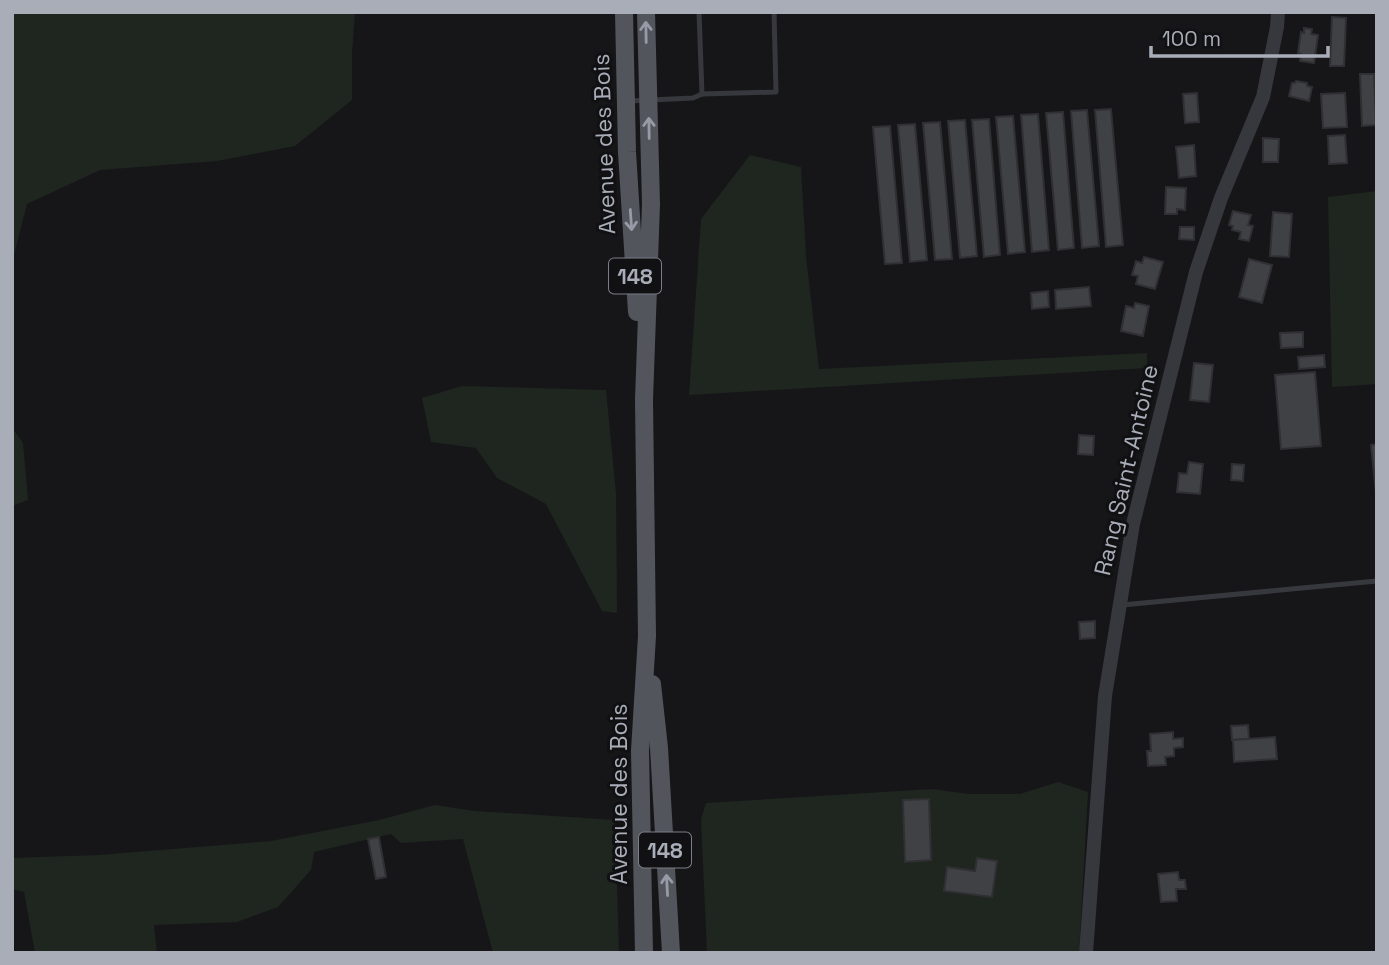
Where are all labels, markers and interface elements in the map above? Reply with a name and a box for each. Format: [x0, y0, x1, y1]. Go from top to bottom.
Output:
scale bar [1151, 14, 1328, 58]
one-way arrow [640, 21, 653, 44]
text: 100 m [1162, 25, 1221, 52]
street label: Avenue des Bois [586, 53, 622, 235]
one-way arrow [642, 117, 655, 140]
one-way arrow [625, 209, 638, 231]
road number: 148 [609, 258, 661, 294]
street label: Rang Saint-Antoine [1087, 362, 1165, 578]
street label: Avenue des Bois [604, 704, 634, 884]
road number: 148 [639, 832, 691, 868]
one-way arrow [660, 874, 673, 896]

